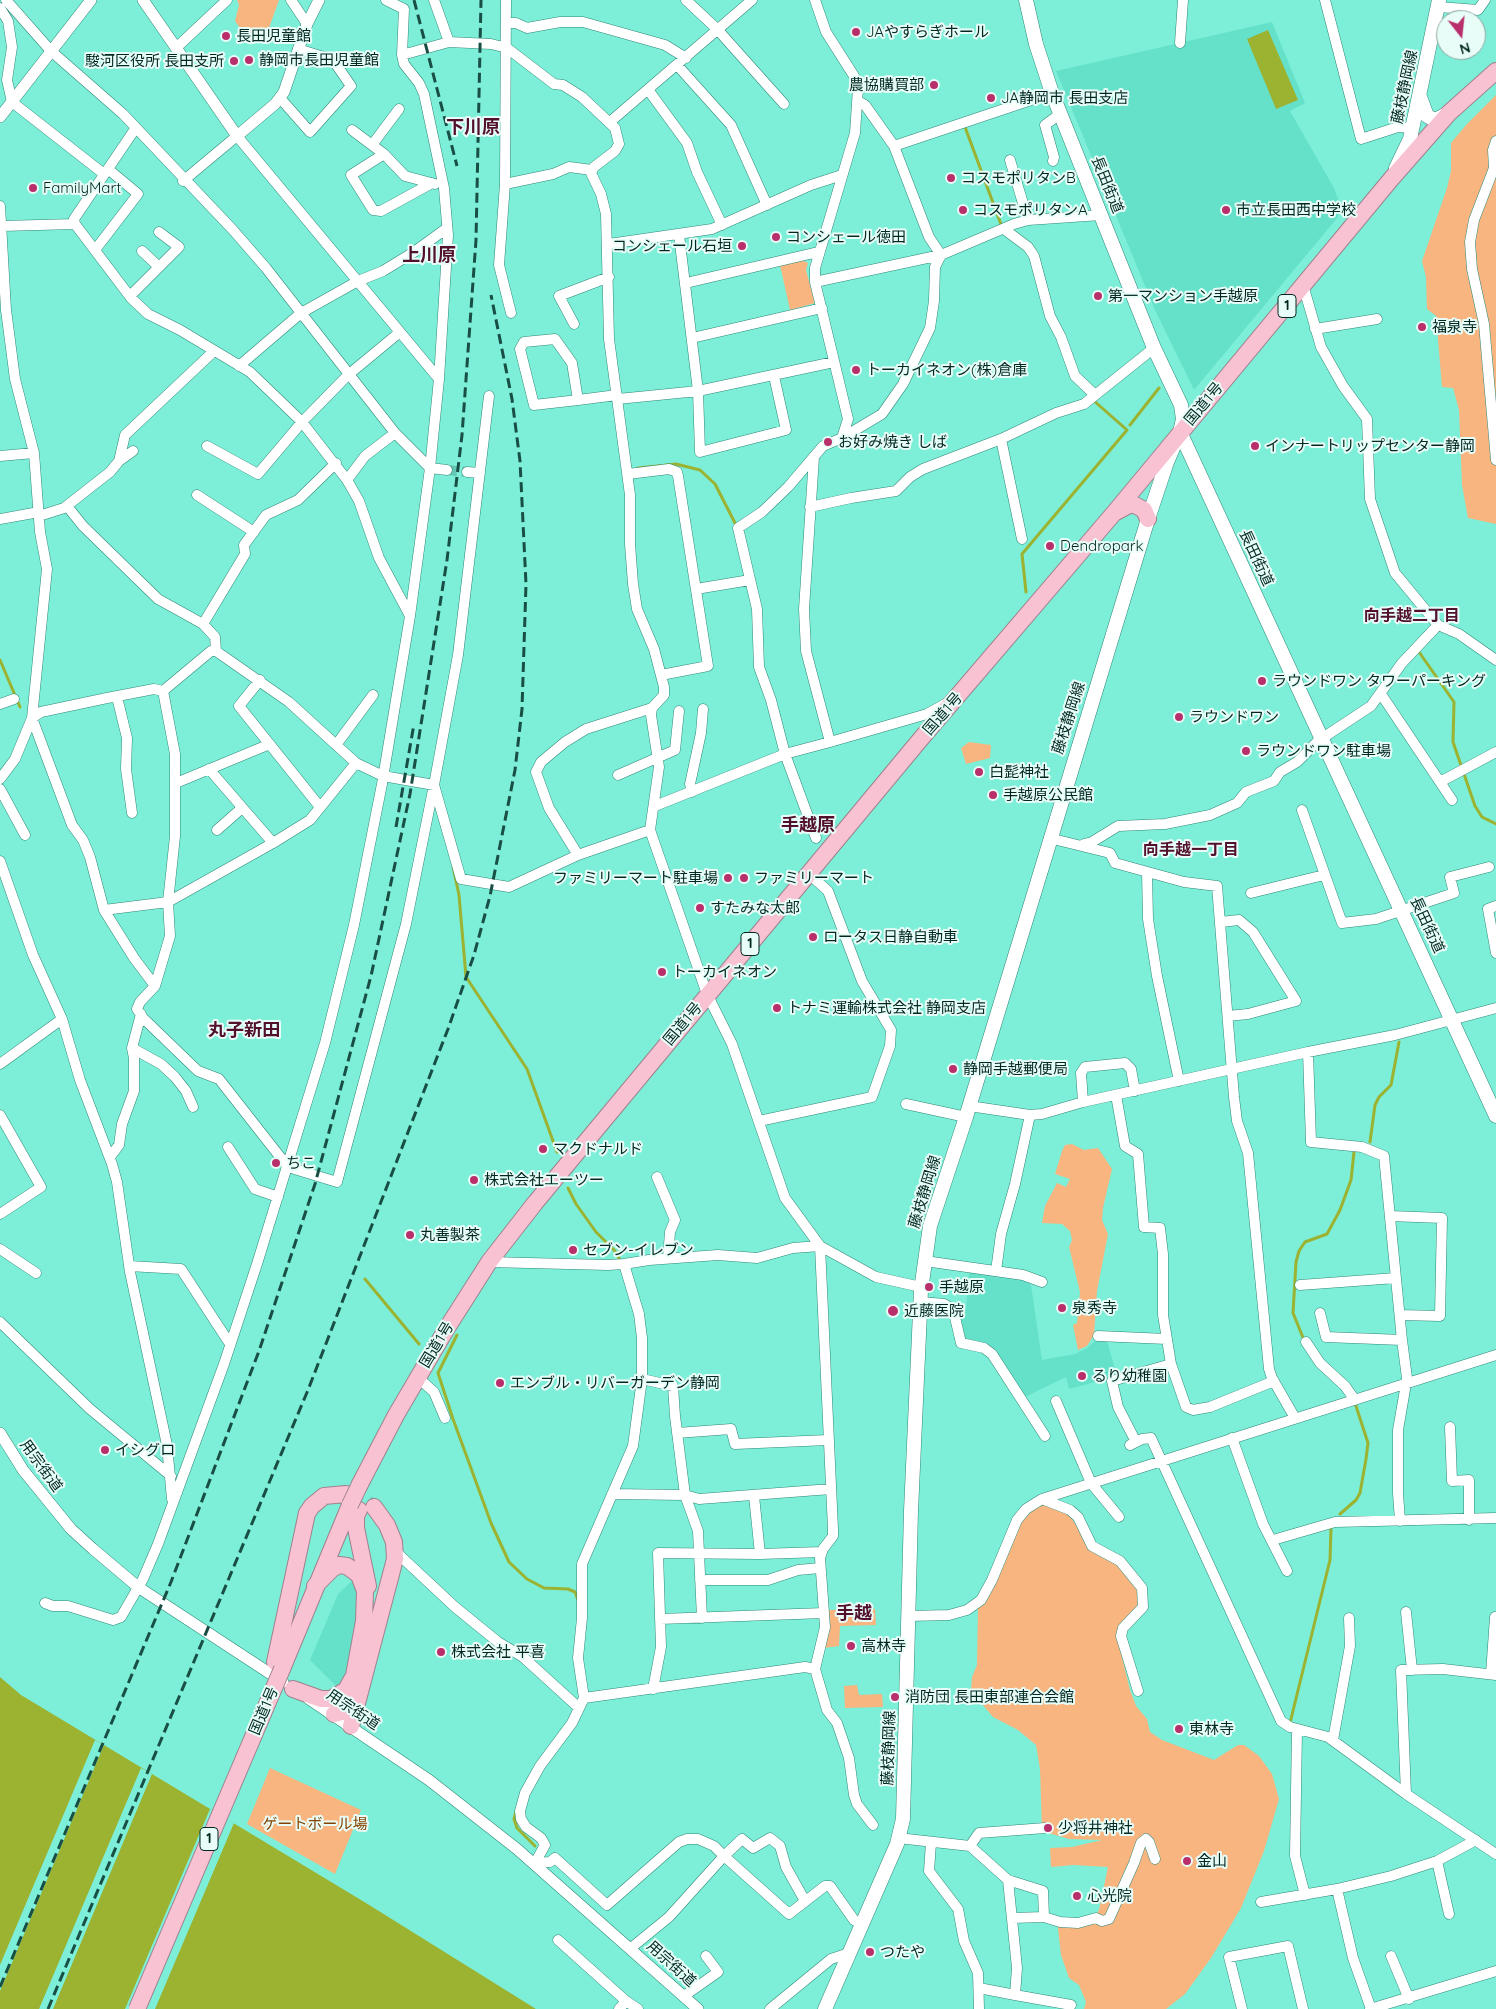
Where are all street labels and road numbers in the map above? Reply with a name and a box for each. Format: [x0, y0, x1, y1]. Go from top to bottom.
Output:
street label: 藤枝静岡線 [1388, 48, 1422, 126]
street label: 長田街道 [1087, 154, 1127, 216]
road number: 1 [1278, 294, 1296, 318]
street label: 国道1号 [1181, 379, 1227, 429]
street label: 長田街道 [1235, 527, 1277, 589]
street label: 藤枝静岡線 [1049, 680, 1089, 756]
street label: 国道1号 [920, 689, 966, 739]
street label: 長田街道 [1406, 894, 1448, 956]
road number: 1 [741, 932, 759, 956]
street label: 国道1号 [660, 999, 706, 1049]
street label: 藤枝静岡線 [905, 1154, 945, 1230]
street label: 国道1号 [416, 1319, 458, 1371]
street label: 用宗街道 [16, 1436, 66, 1496]
street label: 国道1号 [246, 1684, 282, 1738]
street label: 用宗街道 [323, 1686, 383, 1734]
street label: 藤枝静岡線 [879, 1710, 899, 1786]
road number: 1 [200, 1828, 218, 1850]
street label: 用宗街道 [643, 1937, 699, 1991]

